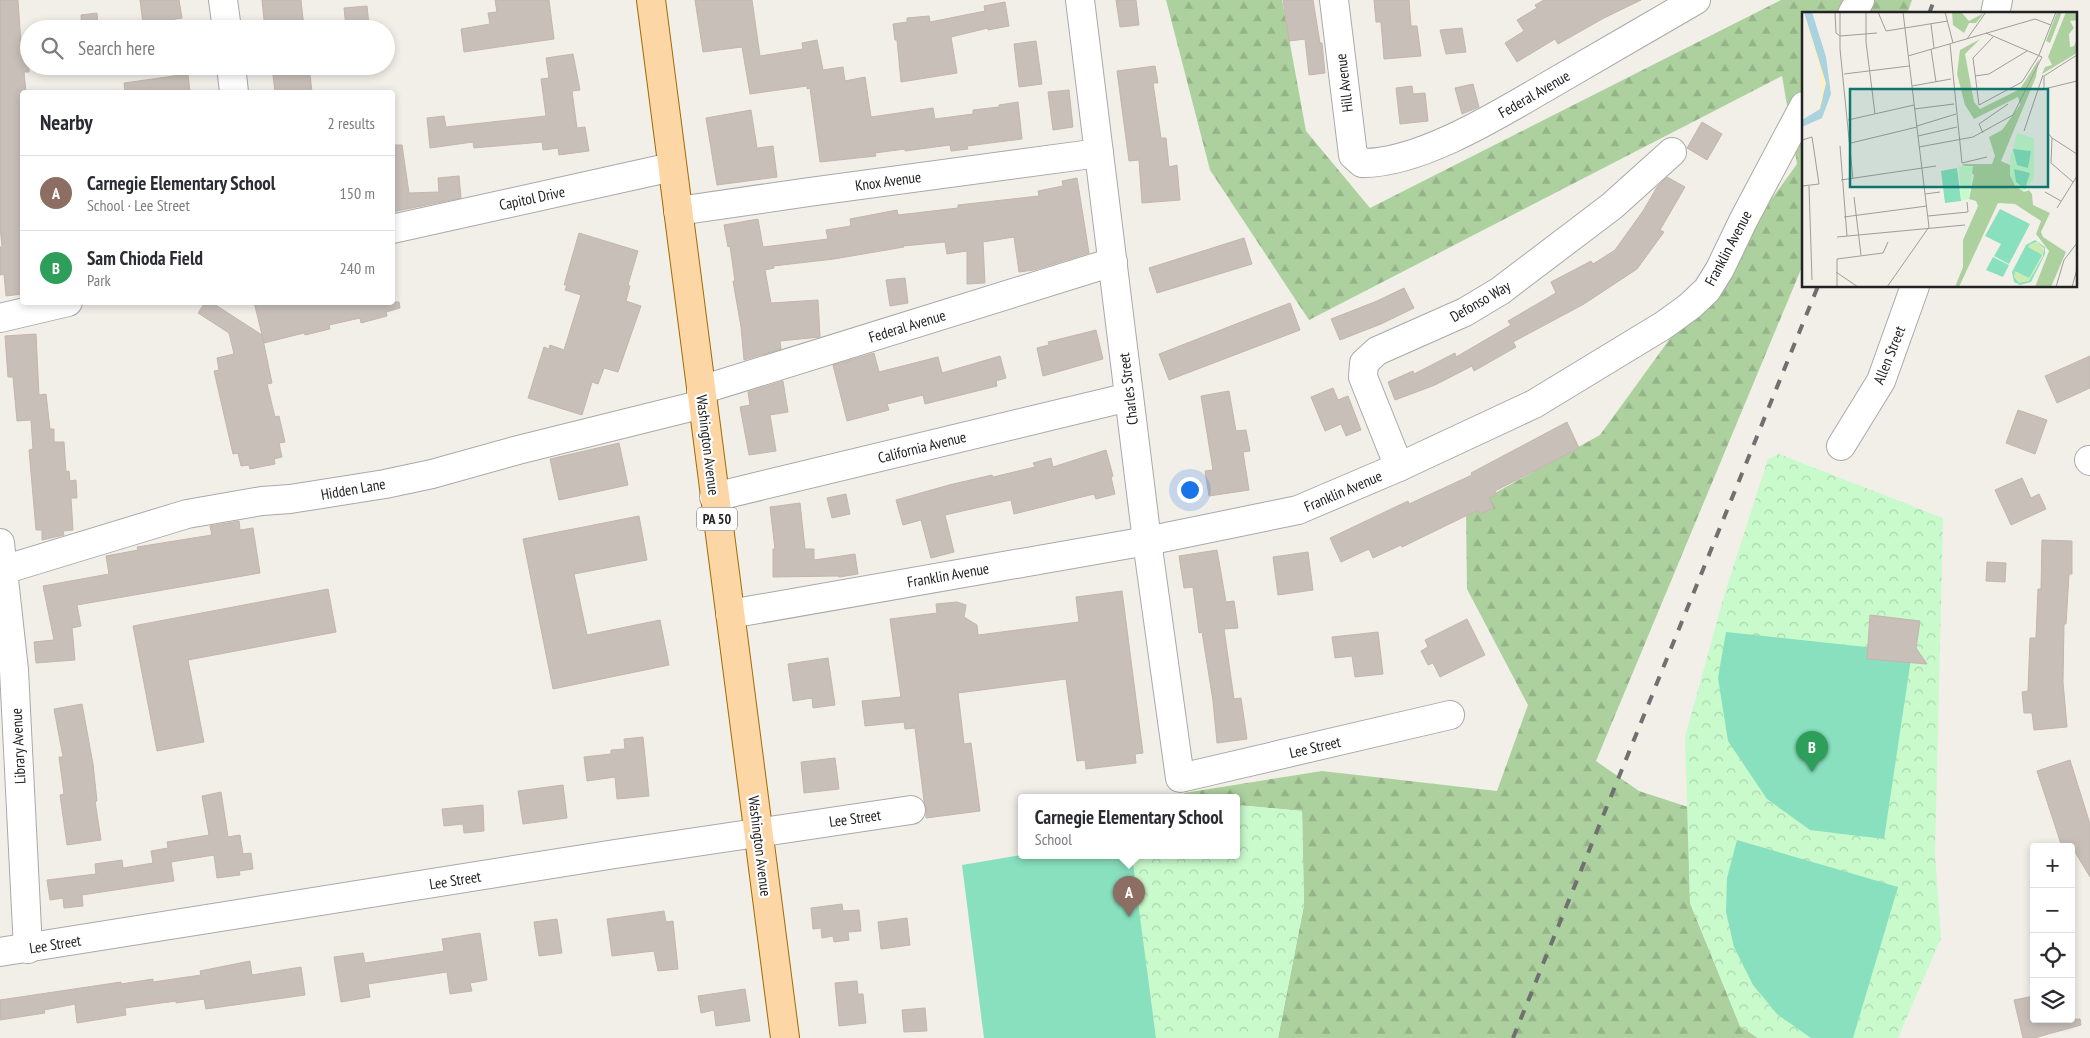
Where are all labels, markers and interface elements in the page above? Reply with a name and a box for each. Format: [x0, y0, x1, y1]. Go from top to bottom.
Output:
inset map [1802, 12, 2078, 288]
search box [20, 20, 395, 75]
icon: search [38, 34, 66, 62]
text: Search here [78, 36, 155, 60]
street label: Hill Avenue [1331, 53, 1357, 113]
street label: Federal Avenue [1495, 66, 1573, 122]
text: Nearby [40, 109, 93, 136]
text: 2 results [328, 113, 375, 133]
street label: Knox Avenue [854, 167, 922, 195]
text: Carnegie Elementary School [87, 171, 275, 195]
street label: Capitol Drive [497, 182, 567, 214]
text: A [52, 183, 60, 203]
text: 150 m [340, 183, 375, 203]
text: School · Lee Street [87, 195, 190, 215]
street label: Franklin Avenue [1700, 207, 1756, 289]
text: Sam Chioda Field [87, 246, 203, 270]
text: B [52, 258, 60, 278]
text: 240 m [340, 258, 375, 278]
text: Park [87, 270, 111, 290]
street label: Defonso Way [1446, 276, 1514, 326]
street label: Federal Avenue [866, 305, 948, 347]
street label: Allen Street [1869, 323, 1909, 387]
street label: Charles Street [1114, 352, 1142, 426]
street label: Washington Avenue [692, 394, 724, 496]
street label: California Avenue [876, 427, 968, 467]
street label: Franklin Avenue [1301, 466, 1385, 516]
street label: Hidden Lane [319, 474, 387, 504]
your location [1177, 477, 1203, 503]
road number: PA 50 [697, 508, 737, 530]
street label: Franklin Avenue [906, 558, 990, 592]
street label: Library Avenue [7, 707, 29, 785]
pin: B [1796, 731, 1828, 772]
street label: Lee Street [1287, 732, 1343, 762]
popup [1018, 794, 1240, 859]
street label: Washington Avenue [744, 795, 776, 897]
street label: Lee Street [828, 805, 882, 831]
text: Carnegie Elementary School [1035, 805, 1223, 829]
text: School [1035, 829, 1072, 849]
map controls [2030, 843, 2075, 1023]
button: + [2030, 843, 2075, 888]
street label: Lee Street [428, 867, 482, 893]
pin: A [1113, 876, 1145, 917]
button: − [2030, 888, 2075, 933]
street label: Lee Street [28, 931, 82, 957]
button: locate [2030, 933, 2075, 978]
button: layers [2030, 978, 2075, 1023]

